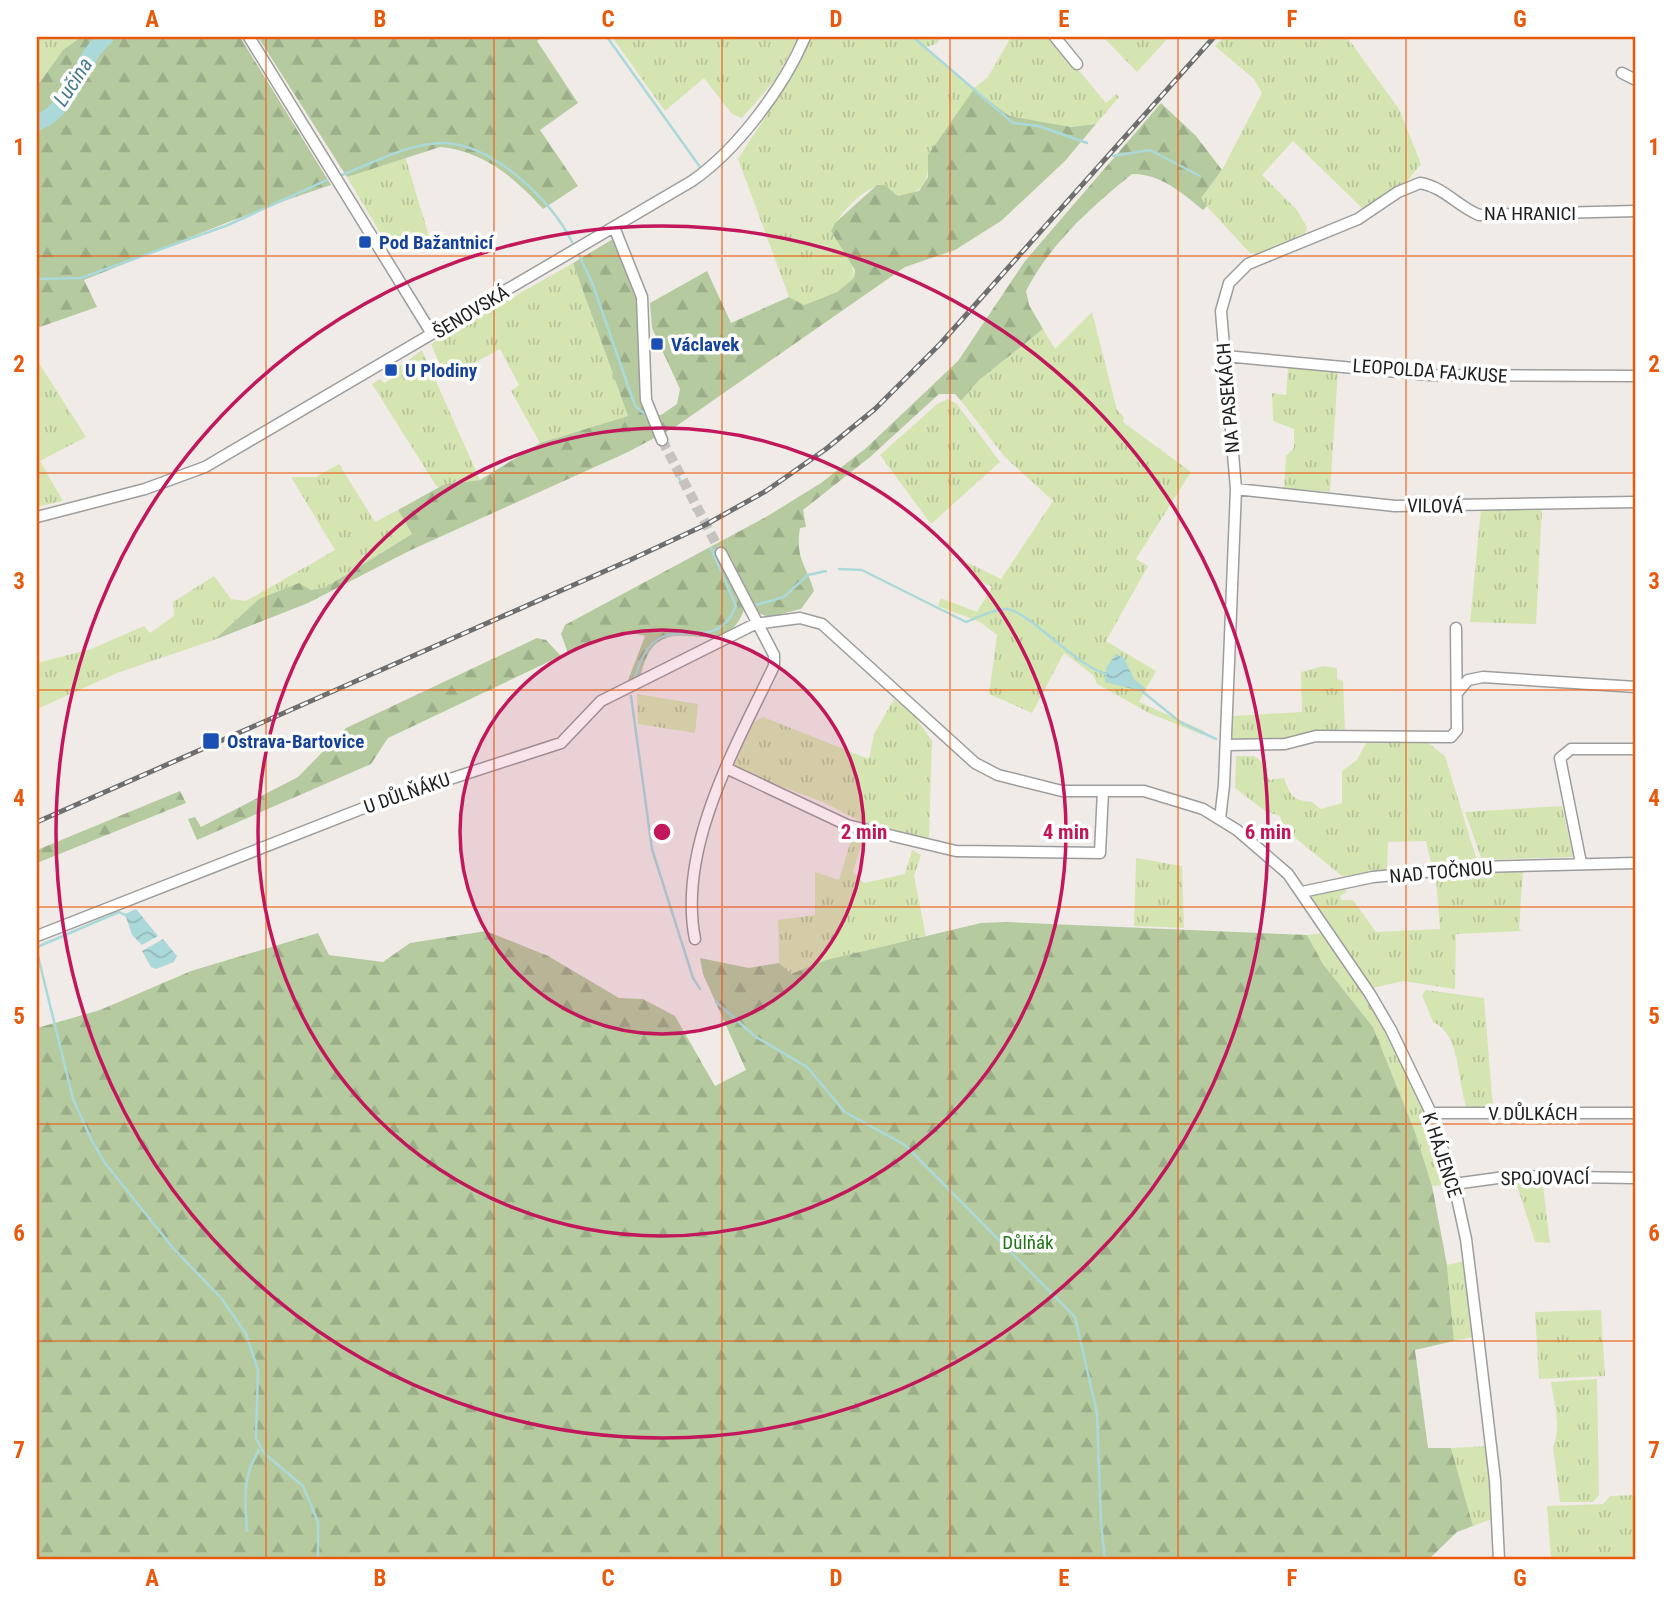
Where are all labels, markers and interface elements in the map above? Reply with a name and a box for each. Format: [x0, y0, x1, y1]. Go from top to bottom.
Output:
text: A [145, 6, 159, 33]
text: B [374, 6, 386, 33]
text: C [601, 6, 615, 33]
text: D [830, 6, 843, 33]
text: E [1058, 6, 1070, 33]
text: F [1287, 6, 1298, 33]
text: G [1513, 6, 1527, 33]
water label: Lučina [49, 53, 97, 111]
text: 1 [13, 134, 25, 161]
text: 1 [1648, 134, 1660, 161]
street label: NA HRANICI [1484, 202, 1576, 225]
place label: Pod Bažantnicí [379, 231, 494, 254]
marker: Pod Bažantnicí [357, 234, 373, 250]
street label: ŠENOVSKÁ [429, 280, 513, 344]
place label: Václavek [671, 333, 740, 356]
marker: Václavek [649, 336, 665, 352]
street label: NA PASEKÁCH [1212, 342, 1244, 454]
text: 2 [13, 351, 25, 378]
text: 2 [1648, 351, 1660, 378]
street label: LEOPOLDA FAJKUSE [1352, 354, 1508, 388]
place label: U Plodiny [405, 359, 478, 382]
marker: U Plodiny [383, 362, 399, 378]
street label: VILOVÁ [1407, 494, 1463, 518]
text: 3 [13, 568, 25, 595]
text: 3 [1648, 568, 1660, 595]
place label: Ostrava-Bartovice [227, 730, 364, 753]
marker: Ostrava-Bartovice [201, 731, 221, 751]
street label: U DŮLŇÁKU [361, 768, 453, 818]
text: 4 [13, 785, 25, 812]
text: 4 [1648, 785, 1660, 812]
centre of rings [650, 820, 674, 844]
text: 2 min [841, 820, 887, 844]
text: 4 min [1043, 820, 1089, 844]
text: 6 min [1245, 820, 1291, 844]
street label: NAD TOČNOU [1388, 856, 1494, 888]
text: 5 [13, 1003, 25, 1030]
text: 5 [1648, 1003, 1660, 1030]
street label: V DŮLKÁCH [1488, 1102, 1578, 1125]
street label: K HÁJENCE [1417, 1109, 1467, 1201]
street label: SPOJOVACÍ [1501, 1166, 1591, 1190]
text: 6 [13, 1220, 25, 1247]
text: 6 [1648, 1220, 1660, 1247]
park label: Důlňák [1002, 1231, 1054, 1254]
text: 7 [13, 1437, 25, 1464]
text: 7 [1648, 1437, 1660, 1464]
text: A [145, 1565, 159, 1592]
text: B [374, 1565, 386, 1592]
text: C [601, 1565, 615, 1592]
text: D [830, 1565, 843, 1592]
text: E [1058, 1565, 1070, 1592]
text: F [1287, 1565, 1298, 1592]
text: G [1513, 1565, 1527, 1592]

